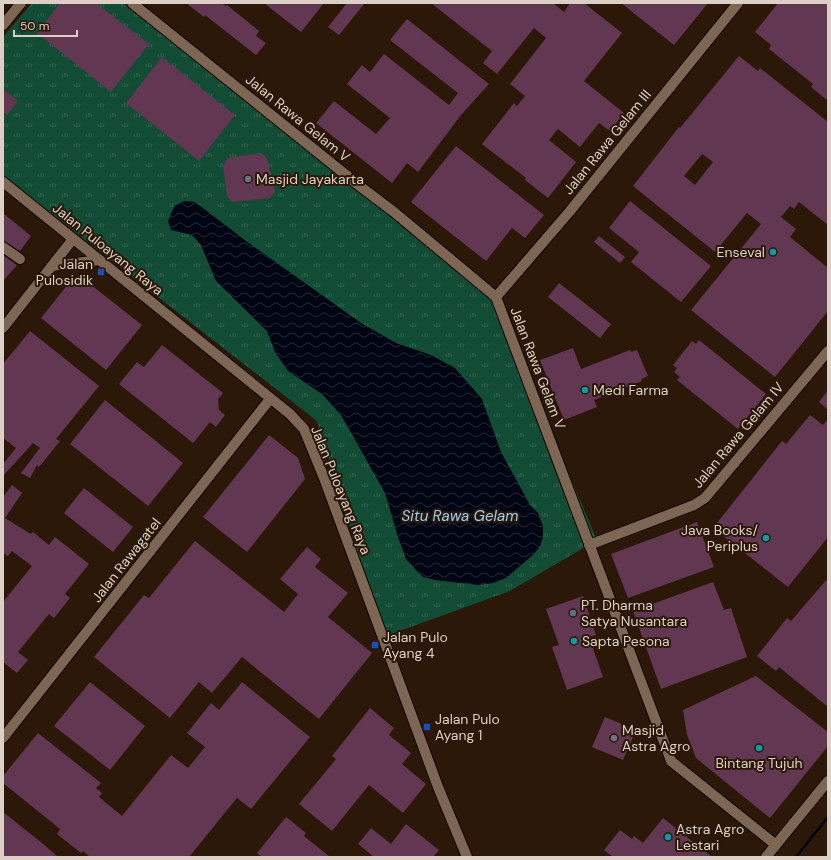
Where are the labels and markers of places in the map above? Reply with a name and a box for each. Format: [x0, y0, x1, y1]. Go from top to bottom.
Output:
place label: Masjid Jayakarta [256, 170, 364, 188]
marker: Masjid Jayakarta [243, 174, 253, 184]
place label: Enseval [717, 243, 765, 261]
marker: Enseval [768, 247, 778, 257]
place label: Jalan Pulosidik [36, 255, 93, 289]
marker: Jalan Pulosidik [96, 267, 106, 277]
place label: Medi Farma [593, 381, 669, 399]
marker: Medi Farma [580, 385, 590, 395]
place label: Java Books/ Periplus [681, 521, 759, 555]
marker: Java Books/ Periplus [761, 533, 771, 543]
place label: PT. Dharma Satya Nusantara [581, 596, 687, 630]
marker: PT. Dharma Satya Nusantara [568, 608, 578, 618]
place label: Jalan Pulo Ayang 4 [383, 628, 448, 662]
place label: Sapta Pesona [582, 632, 670, 650]
marker: Sapta Pesona [569, 636, 579, 646]
marker: Jalan Pulo Ayang 4 [370, 640, 380, 650]
place label: Jalan Pulo Ayang 1 [435, 710, 500, 744]
place label: Masjid Astra Agro [622, 721, 690, 755]
marker: Jalan Pulo Ayang 1 [422, 722, 432, 732]
marker: Masjid Astra Agro [609, 733, 619, 743]
marker: Bintang Tujuh [754, 743, 764, 753]
place label: Bintang Tujuh [715, 754, 803, 772]
place label: Astra Agro Lestari [676, 820, 744, 854]
marker: Astra Agro Lestari [663, 832, 673, 842]

